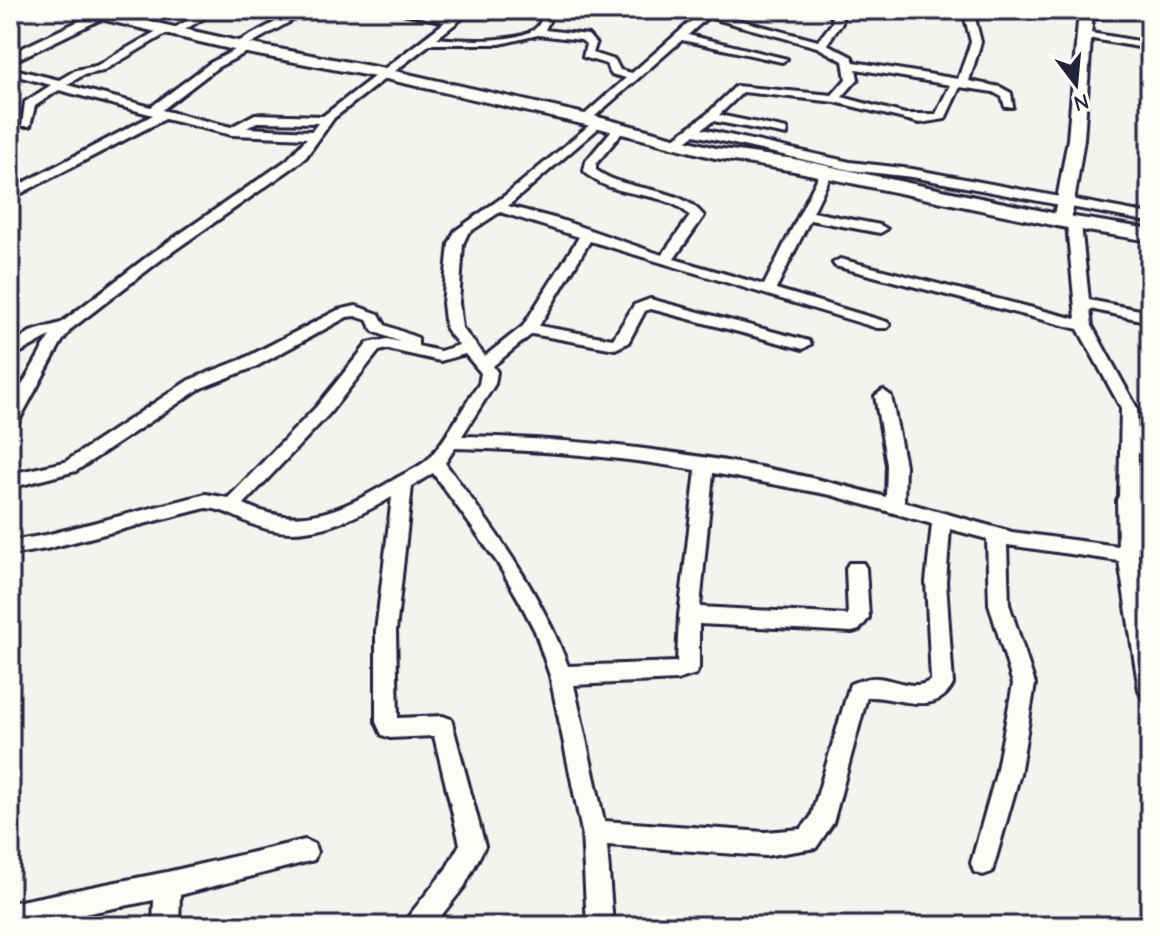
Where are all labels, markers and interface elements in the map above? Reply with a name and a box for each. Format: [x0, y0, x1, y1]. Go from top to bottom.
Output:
north arrow [1036, 44, 1116, 124]
text: N [1071, 88, 1092, 117]

